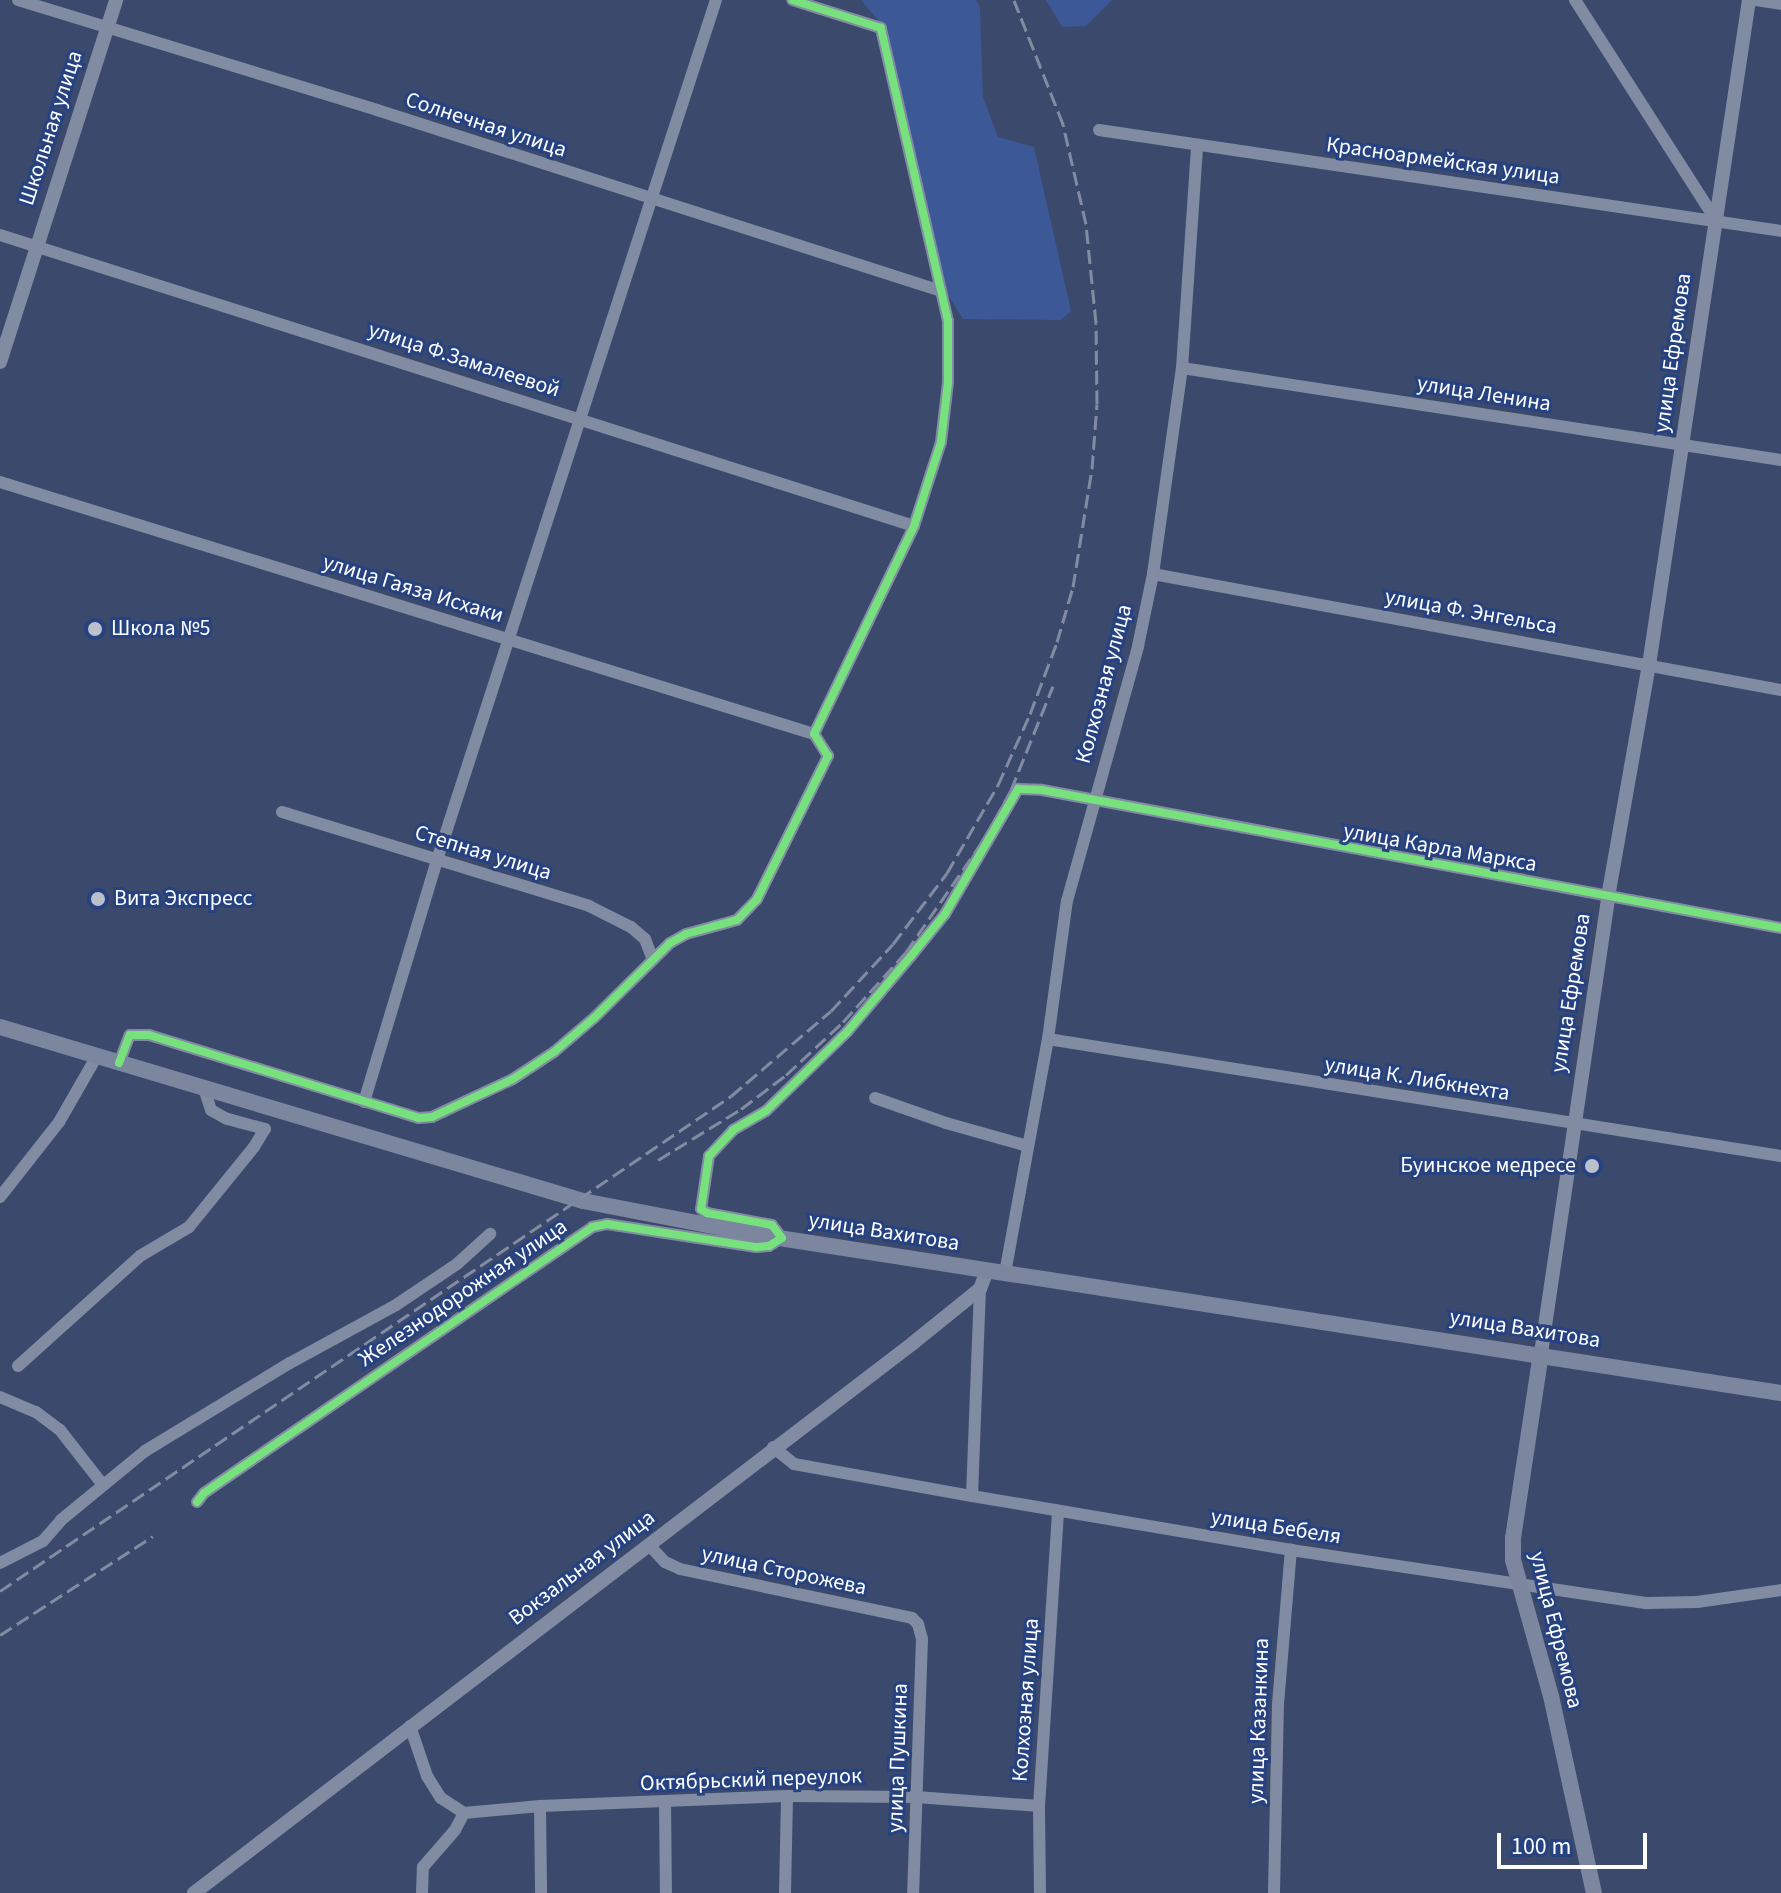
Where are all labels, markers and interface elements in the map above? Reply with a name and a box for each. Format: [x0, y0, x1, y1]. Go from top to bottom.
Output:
street label: Школьная улица [14, 47, 88, 209]
street label: Солнечная улица [402, 87, 570, 163]
street label: Красноармейская улица [1325, 132, 1561, 190]
street label: улица Ефремова [1649, 272, 1697, 434]
street label: улица Ф.Замалеевой [365, 317, 563, 403]
street label: улица Ленина [1415, 370, 1553, 418]
street label: улица Гаяза Исхаки [319, 549, 507, 629]
street label: улица Ф. Энгельса [1383, 584, 1559, 640]
street label: Колхозная улица [1070, 601, 1138, 767]
place label: Школа №5 [111, 616, 210, 642]
marker: Школа №5 [86, 620, 104, 638]
street label: улица Карла Маркса [1341, 818, 1539, 878]
street label: Степная улица [411, 820, 555, 886]
place label: Вита Экспресс [114, 886, 252, 912]
marker: Вита Экспресс [89, 890, 107, 908]
street label: улица Ефремова [1545, 912, 1597, 1074]
street label: улица К. Либкнехта [1323, 1051, 1511, 1107]
place label: Буинское медресе [1400, 1153, 1576, 1179]
marker: Буинское медресе [1583, 1157, 1601, 1175]
street label: улица Вахитова [807, 1207, 961, 1257]
street label: Железнодорожная улица [354, 1213, 572, 1373]
street label: улица Вахитова [1448, 1304, 1602, 1354]
street label: Вокзальная улица [504, 1504, 660, 1632]
street label: улица Бебеля [1209, 1504, 1343, 1550]
street label: улица Сторожева [699, 1541, 869, 1601]
street label: улица Ефремова [1524, 1549, 1588, 1711]
street label: Колхозная улица [1007, 1617, 1045, 1783]
street label: улица Казанкина [1243, 1638, 1275, 1804]
street label: улица Пушкина [882, 1683, 914, 1833]
street label: Октябрьский переулок [640, 1763, 862, 1797]
scale bar [1501, 1817, 1651, 1867]
text: 100 m [1511, 1829, 1571, 1864]

